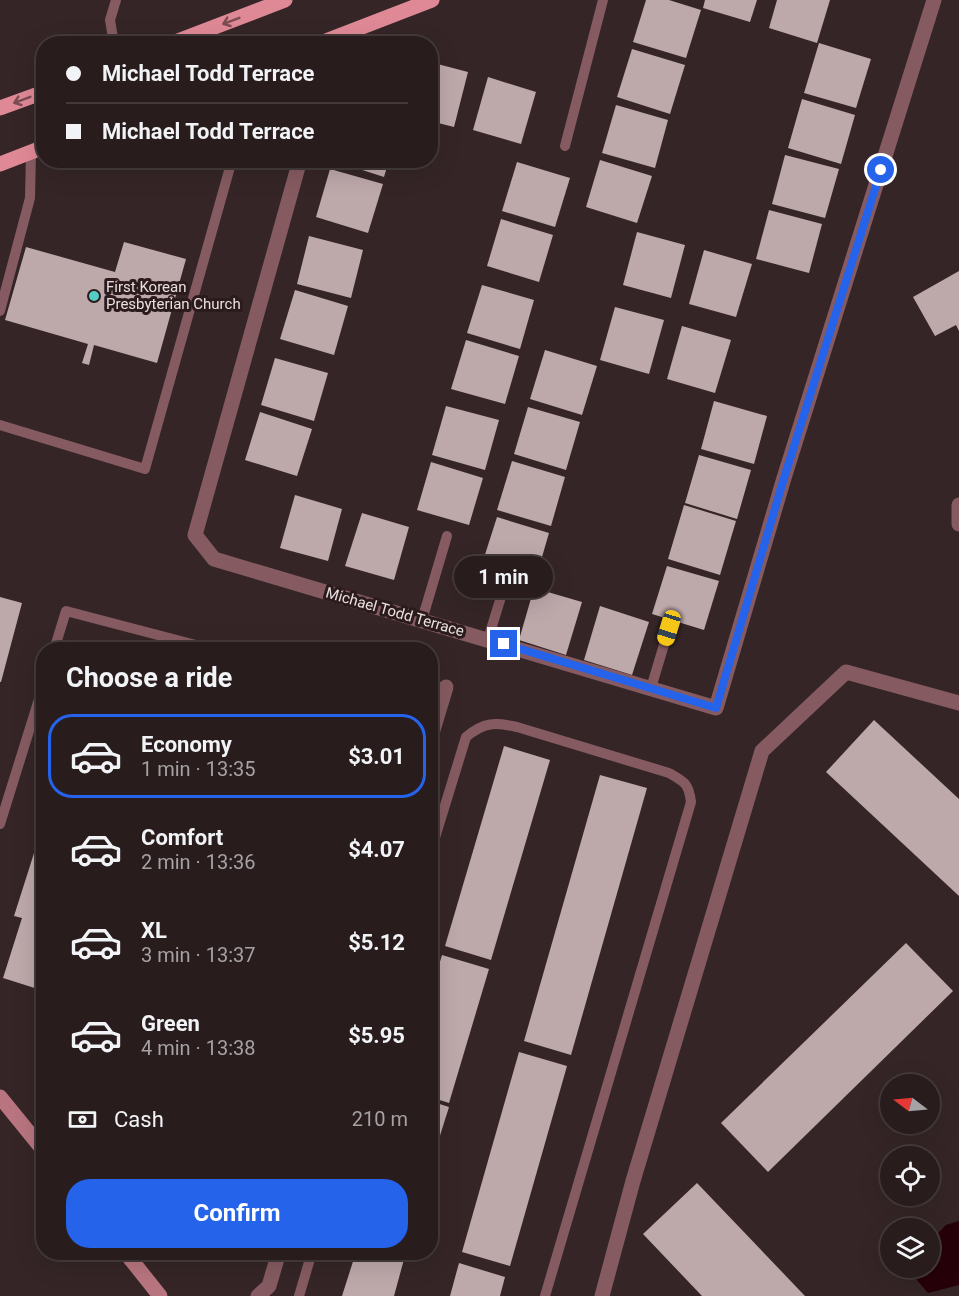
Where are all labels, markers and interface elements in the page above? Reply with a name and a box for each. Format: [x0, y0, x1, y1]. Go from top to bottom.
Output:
one-way arrow [222, 16, 240, 27]
text: Michael Todd Terrace [102, 61, 315, 86]
one-way arrow [13, 95, 32, 106]
text: Michael Todd Terrace [102, 119, 315, 144]
route start [867, 156, 894, 183]
place label: First Korean Presbyterian Church [106, 278, 241, 313]
marker: First Korean Presbyterian Church [87, 289, 101, 303]
callout: 1 min [454, 557, 554, 599]
text: 1 min [478, 565, 529, 589]
street label: Michael Todd Terrace [324, 584, 466, 640]
car [655, 608, 683, 648]
route end [490, 630, 517, 657]
text: Choose a ride [66, 662, 232, 694]
icon: car [69, 729, 123, 783]
text: Economy [141, 732, 232, 757]
text: $3.01 [348, 744, 405, 769]
text: 1 min · 13:35 [141, 757, 256, 781]
icon: car [69, 822, 123, 876]
text: Comfort [141, 825, 223, 850]
text: $4.07 [348, 837, 405, 862]
text: 2 min · 13:36 [141, 850, 256, 874]
icon: car [69, 915, 123, 969]
text: XL [141, 918, 167, 943]
text: $5.12 [348, 930, 405, 955]
text: 3 min · 13:37 [141, 943, 256, 967]
icon: car [69, 1008, 123, 1062]
text: Green [141, 1011, 200, 1036]
text: $5.95 [348, 1023, 405, 1048]
text: 4 min · 13:38 [141, 1036, 256, 1060]
north arrow [880, 1074, 940, 1134]
map controls [880, 1074, 940, 1278]
icon: cash [66, 1103, 99, 1136]
text: Cash [114, 1107, 164, 1132]
text: 210 m [352, 1107, 408, 1131]
button: locate [880, 1146, 940, 1206]
button: Confirm [66, 1179, 408, 1248]
button: layers [880, 1218, 940, 1278]

